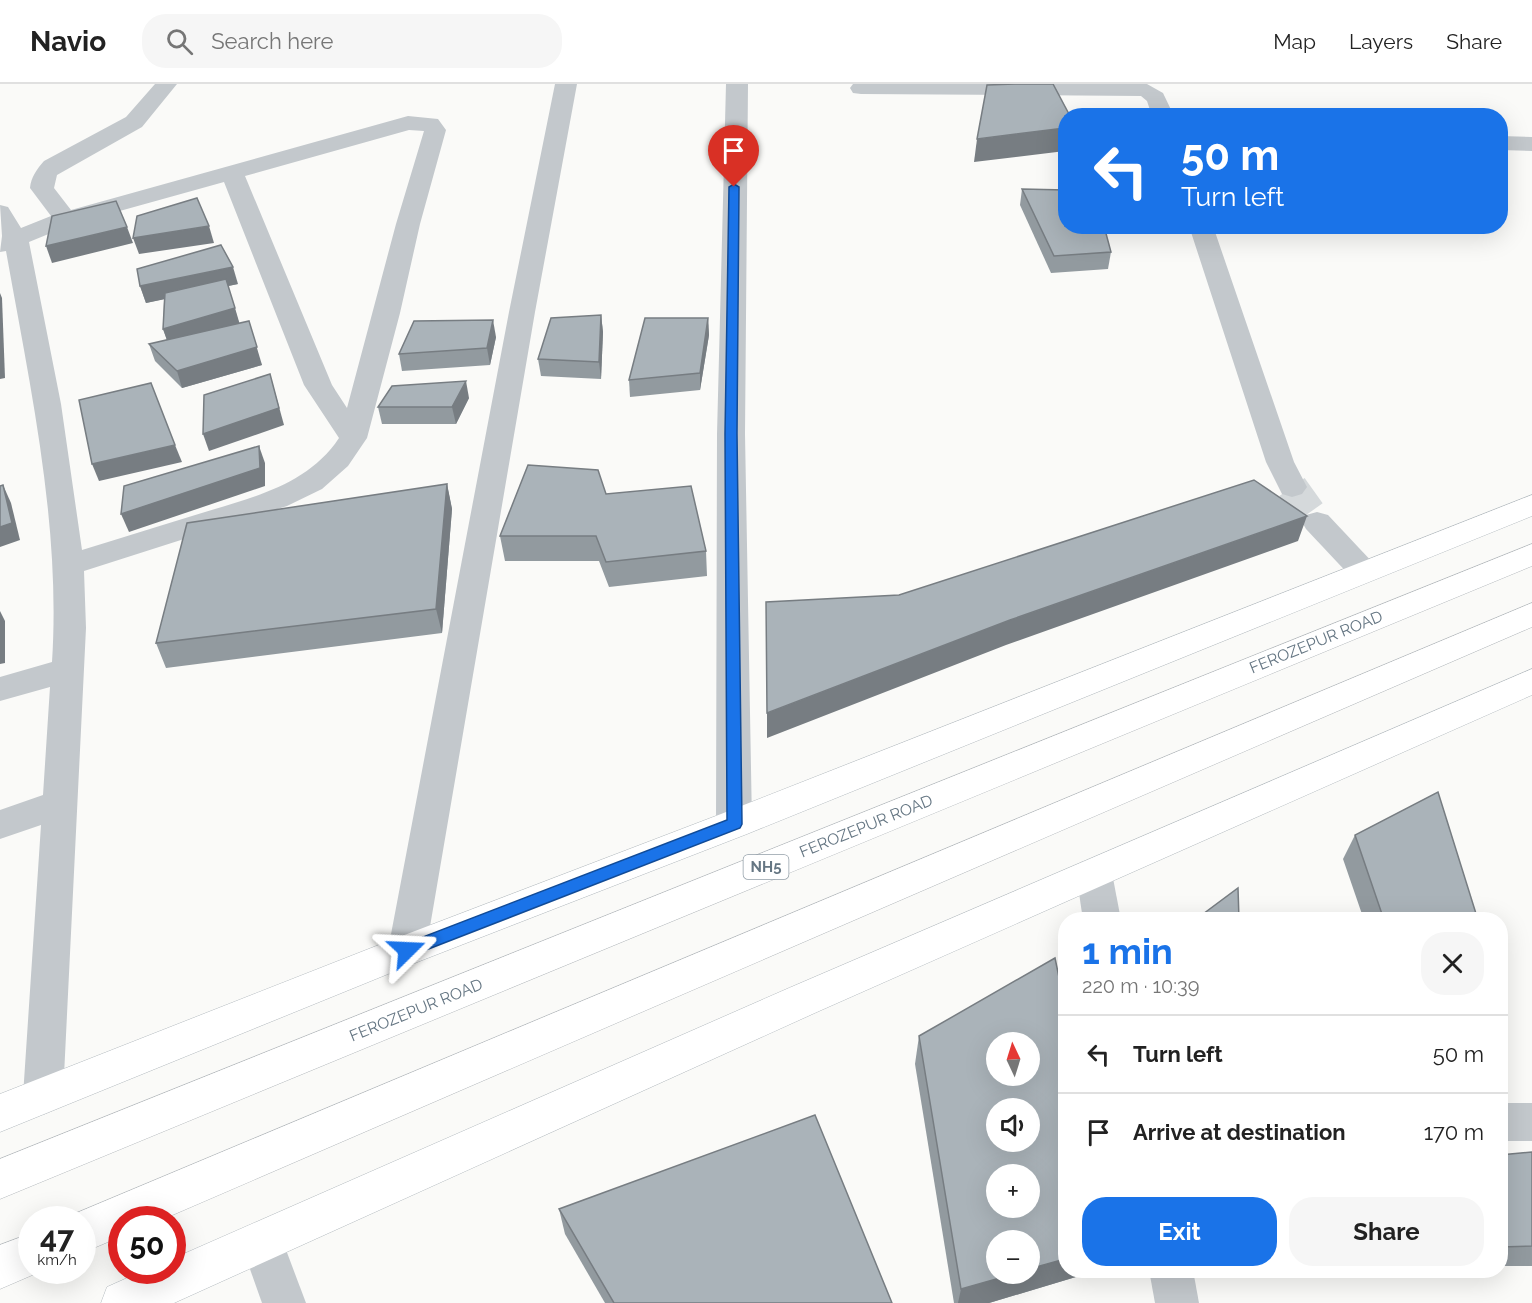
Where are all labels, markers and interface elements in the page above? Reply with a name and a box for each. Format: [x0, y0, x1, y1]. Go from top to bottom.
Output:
search box [142, 14, 562, 68]
text: Navio [30, 25, 106, 58]
icon: search [163, 25, 196, 58]
text: Search here [211, 28, 333, 54]
text: Map [1273, 29, 1316, 54]
text: Layers [1349, 29, 1413, 54]
text: Share [1446, 29, 1502, 54]
pin [708, 125, 759, 187]
text: 50 m [1181, 131, 1279, 180]
icon: left [1082, 132, 1160, 210]
icon: arrive [717, 134, 750, 167]
text: Turn left [1181, 181, 1284, 212]
street label: FEROZEPUR ROAD [1247, 607, 1385, 677]
street label: FEROZEPUR ROAD [797, 791, 935, 861]
road number: NH5 [744, 855, 789, 879]
position arrow [375, 918, 439, 982]
text: 1 min [1082, 930, 1173, 972]
button: close [1421, 932, 1484, 995]
text: 220 m · 10:39 [1082, 974, 1200, 998]
street label: FEROZEPUR ROAD [347, 975, 485, 1045]
north arrow [986, 1032, 1040, 1086]
map controls [986, 1032, 1040, 1284]
icon: left [1082, 1038, 1115, 1071]
text: Turn left [1133, 1041, 1223, 1067]
text: 50 m [1433, 1041, 1484, 1067]
button: sound [986, 1098, 1040, 1152]
icon: arrive [1082, 1116, 1115, 1149]
text: Arrive at destination [1133, 1119, 1346, 1145]
text: 170 m [1424, 1119, 1484, 1145]
button: + [986, 1164, 1040, 1218]
button: Exit [1082, 1197, 1277, 1266]
button: Share [1289, 1197, 1484, 1266]
speed limit sign: 50 [108, 1206, 186, 1284]
text: 47 [40, 1220, 74, 1255]
button: − [986, 1230, 1040, 1284]
text: km/h [37, 1251, 77, 1269]

